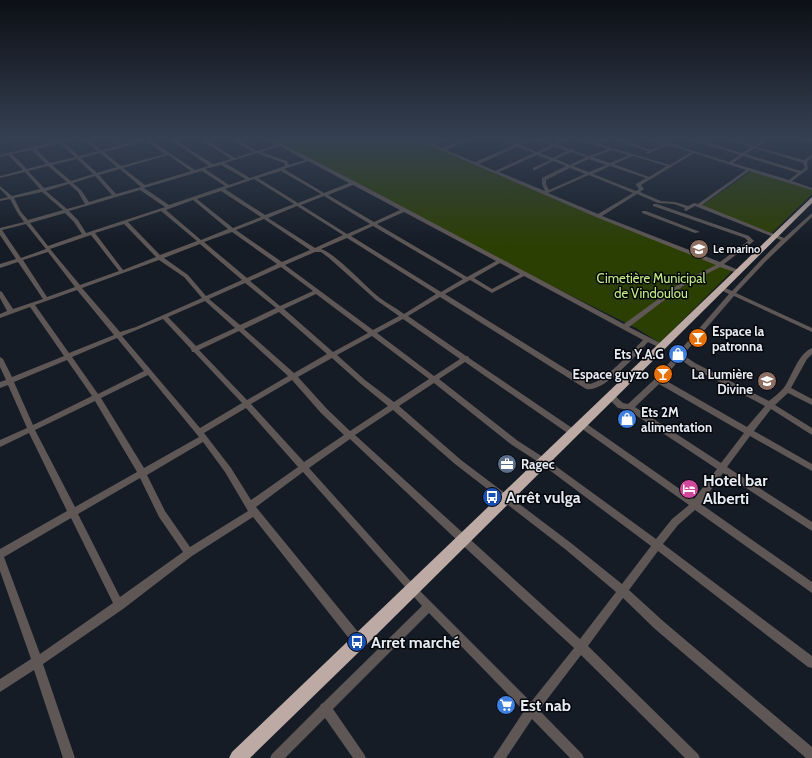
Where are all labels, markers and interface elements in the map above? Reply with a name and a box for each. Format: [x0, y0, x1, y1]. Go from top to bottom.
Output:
school or university icon: Le marino [688, 238, 710, 260]
place label: Le marino [713, 242, 760, 256]
park label: Cimetière Municipal de Vindoulou [597, 270, 705, 301]
place label: Espace la patronna [712, 323, 765, 354]
bar icon: Espace la patronna [687, 327, 709, 349]
shop icon: Ets Y.A.G [667, 343, 689, 365]
place label: Ets Y.A.G [614, 346, 664, 362]
bar icon: Espace guyzo [652, 363, 674, 385]
place label: Espace guyzo [573, 366, 650, 382]
place label: La Lumière Divine [692, 366, 753, 397]
school or university icon: La Lumière Divine [756, 370, 778, 392]
place label: Ets 2M alimentation [641, 404, 712, 435]
shop icon: Ets 2M alimentation [616, 408, 638, 430]
office icon: Ragec [496, 453, 518, 475]
place label: Ragec [521, 456, 555, 472]
place label: Hotel bar Alberti [703, 471, 768, 508]
hotel icon: Hotel bar Alberti [678, 478, 700, 500]
bus stop icon: Arrêt vulga [481, 486, 503, 508]
place label: Arrêt vulga [506, 488, 581, 507]
bus stop icon: Arret marché [346, 631, 368, 653]
place label: Arret marché [371, 633, 460, 652]
supermarket icon: Est nab [495, 694, 517, 716]
place label: Est nab [520, 696, 571, 715]

